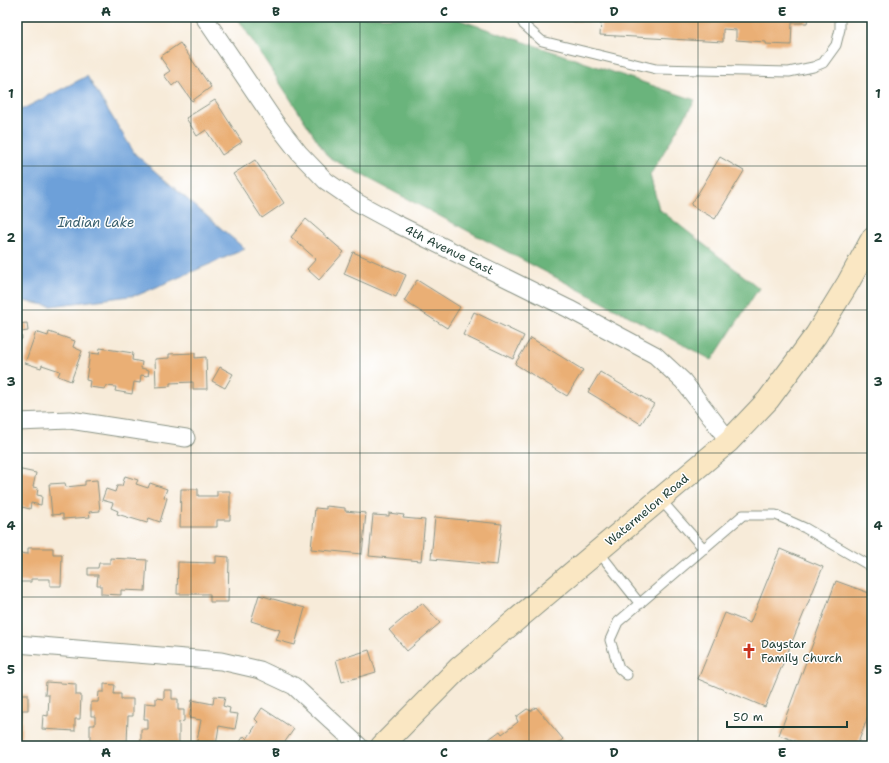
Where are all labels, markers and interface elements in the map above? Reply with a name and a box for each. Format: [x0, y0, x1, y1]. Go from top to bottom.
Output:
text: A [101, 3, 111, 20]
text: B [272, 3, 280, 20]
text: C [440, 3, 448, 20]
text: D [609, 3, 619, 20]
text: E [778, 3, 787, 20]
text: 1 [8, 85, 14, 102]
text: 1 [875, 85, 881, 102]
water label: Indian Lake [57, 214, 134, 231]
street label: 4th Avenue East [402, 222, 496, 278]
text: 2 [6, 229, 16, 246]
text: 2 [873, 229, 883, 246]
text: 3 [6, 373, 16, 390]
text: 3 [873, 373, 883, 390]
street label: Watermelon Road [602, 470, 692, 550]
text: 4 [6, 517, 16, 534]
text: 4 [873, 517, 883, 534]
place label: Daystar Family Church [761, 636, 842, 666]
church icon: Daystar Family Church [740, 642, 758, 660]
text: 5 [7, 661, 15, 678]
text: 5 [874, 661, 882, 678]
scale bar [727, 703, 847, 729]
text: 50 m [733, 709, 763, 725]
text: A [101, 744, 111, 761]
text: B [272, 744, 280, 761]
text: C [440, 744, 448, 761]
text: D [609, 744, 619, 761]
text: E [778, 744, 787, 761]

